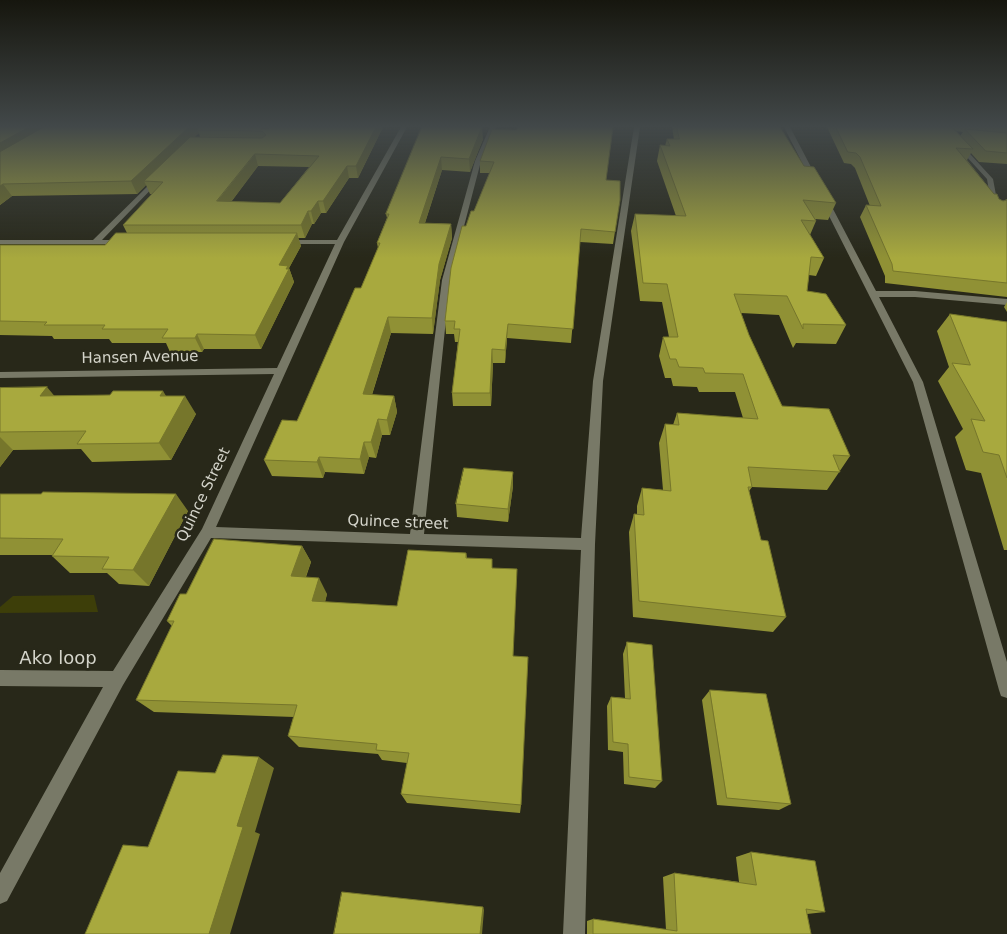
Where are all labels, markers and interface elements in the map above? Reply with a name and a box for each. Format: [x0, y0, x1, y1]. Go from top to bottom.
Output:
street label: Hansen Avenue [81, 348, 199, 368]
street label: Quince Street [173, 445, 235, 545]
street label: Quince street [347, 512, 449, 534]
street label: Ako loop [19, 648, 97, 670]

